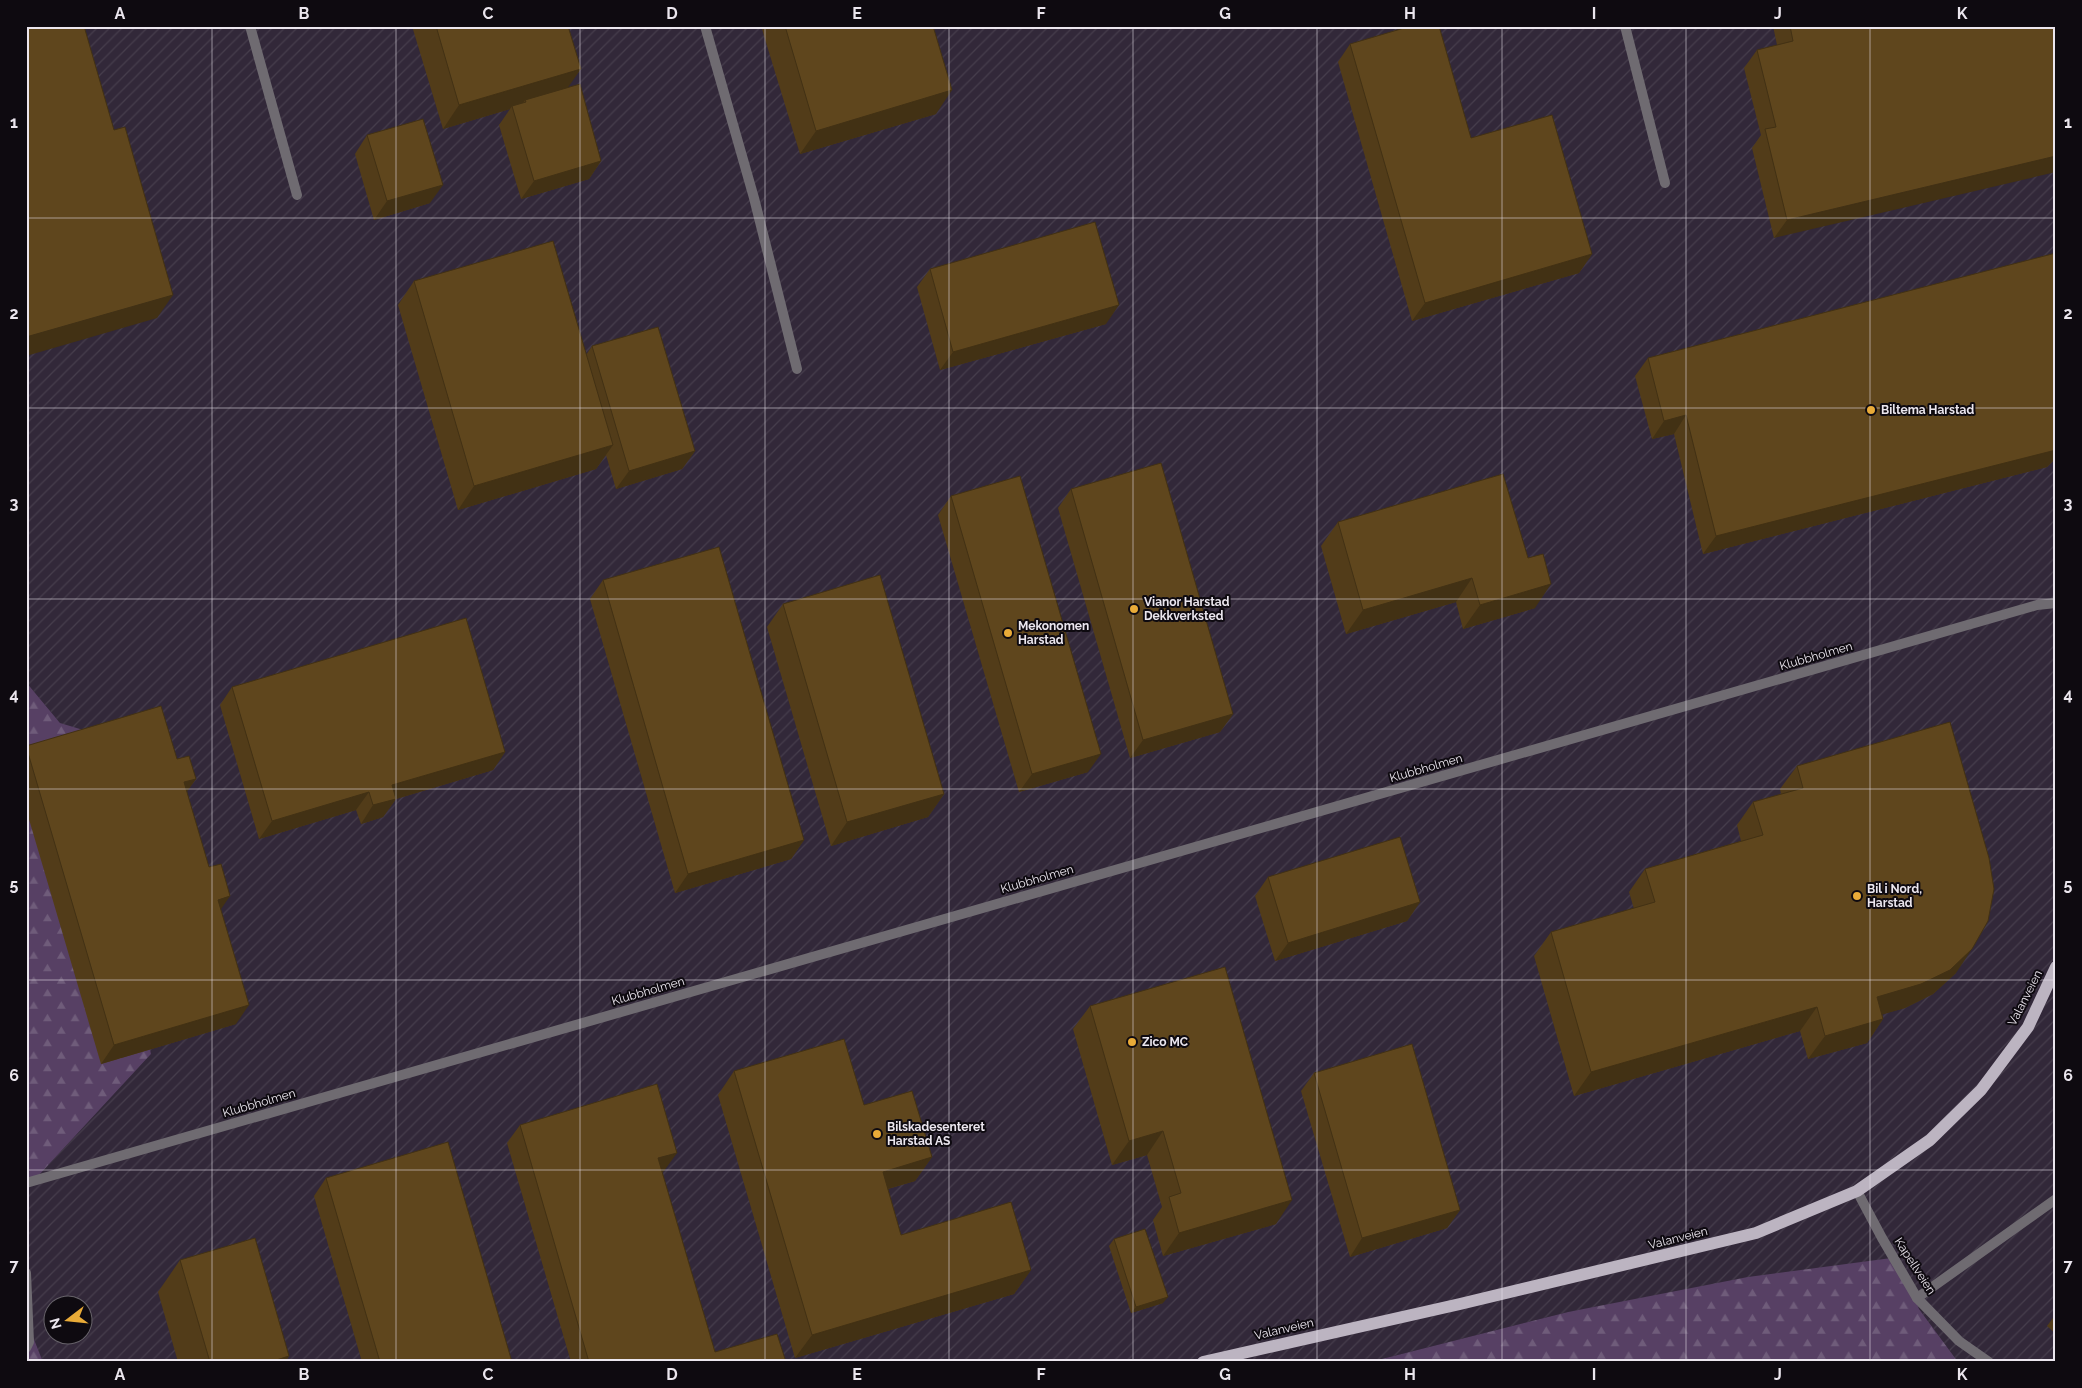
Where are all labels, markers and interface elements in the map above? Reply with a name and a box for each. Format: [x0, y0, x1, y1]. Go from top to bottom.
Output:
text: A [115, 4, 126, 23]
text: B [299, 4, 310, 23]
text: C [483, 4, 494, 23]
text: D [666, 4, 678, 23]
text: E [852, 4, 862, 23]
text: F [1036, 4, 1046, 23]
text: G [1219, 4, 1231, 23]
text: H [1404, 4, 1416, 23]
text: I [1592, 4, 1596, 23]
text: J [1774, 4, 1782, 23]
text: K [1957, 4, 1968, 23]
text: 1 [10, 113, 18, 132]
text: 1 [2064, 113, 2072, 132]
text: 2 [9, 304, 19, 323]
text: 2 [2063, 304, 2073, 323]
place label: Biltema Harstad [1881, 403, 1974, 417]
marker: Biltema Harstad [1865, 404, 1877, 416]
text: 3 [10, 494, 19, 513]
text: 3 [2064, 494, 2073, 513]
place label: Vianor Harstad Dekkverksted [1144, 595, 1230, 623]
marker: Vianor Harstad Dekkverksted [1128, 603, 1140, 615]
place label: Mekonomen Harstad [1018, 619, 1089, 647]
marker: Mekonomen Harstad [1002, 627, 1014, 639]
street label: Klubbholmen [1778, 639, 1854, 673]
text: 4 [9, 685, 19, 704]
text: 4 [2063, 685, 2073, 704]
street label: Klubbholmen [1388, 751, 1464, 785]
street label: Klubbholmen [999, 862, 1075, 896]
text: 5 [10, 875, 19, 894]
text: 5 [2064, 875, 2073, 894]
place label: Bil i Nord, Harstad [1867, 882, 1922, 910]
marker: Bil i Nord, Harstad [1851, 890, 1863, 902]
street label: Valanveien [2005, 968, 2045, 1028]
street label: Klubbholmen [610, 974, 686, 1008]
place label: Zico MC [1142, 1035, 1188, 1049]
marker: Zico MC [1126, 1036, 1138, 1048]
text: 6 [9, 1066, 19, 1085]
text: 6 [2063, 1066, 2073, 1085]
street label: Klubbholmen [221, 1086, 297, 1120]
place label: Bilskadesenteret Harstad AS [887, 1120, 985, 1148]
marker: Bilskadesenteret Harstad AS [871, 1128, 883, 1140]
street label: Valanveien [1647, 1224, 1709, 1252]
street label: Kapellveien [1891, 1235, 1939, 1297]
text: 7 [10, 1256, 19, 1275]
text: 7 [2064, 1256, 2073, 1275]
north arrow [42, 1296, 92, 1346]
street label: Valanveien [1253, 1315, 1315, 1343]
text: N [46, 1316, 65, 1331]
text: A [115, 1365, 126, 1384]
text: B [299, 1365, 310, 1384]
text: C [483, 1365, 494, 1384]
text: D [666, 1365, 678, 1384]
text: E [852, 1365, 862, 1384]
text: F [1036, 1365, 1046, 1384]
text: G [1219, 1365, 1231, 1384]
text: H [1404, 1365, 1416, 1384]
text: I [1592, 1365, 1596, 1384]
text: J [1774, 1365, 1782, 1384]
text: K [1957, 1365, 1968, 1384]

